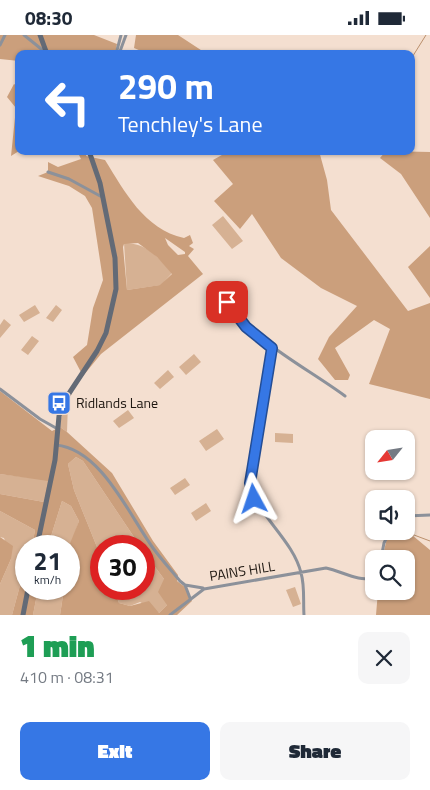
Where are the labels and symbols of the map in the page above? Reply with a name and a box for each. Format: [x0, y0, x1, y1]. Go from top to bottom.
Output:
pin [206, 281, 248, 323]
bus stop icon: Ridlands Lane [46, 390, 72, 416]
place label: Ridlands Lane [76, 392, 158, 413]
north arrow [365, 430, 415, 480]
position arrow [227, 472, 279, 524]
speed limit sign: 30 [90, 535, 155, 600]
street label: PAINS HILL [208, 555, 276, 586]

